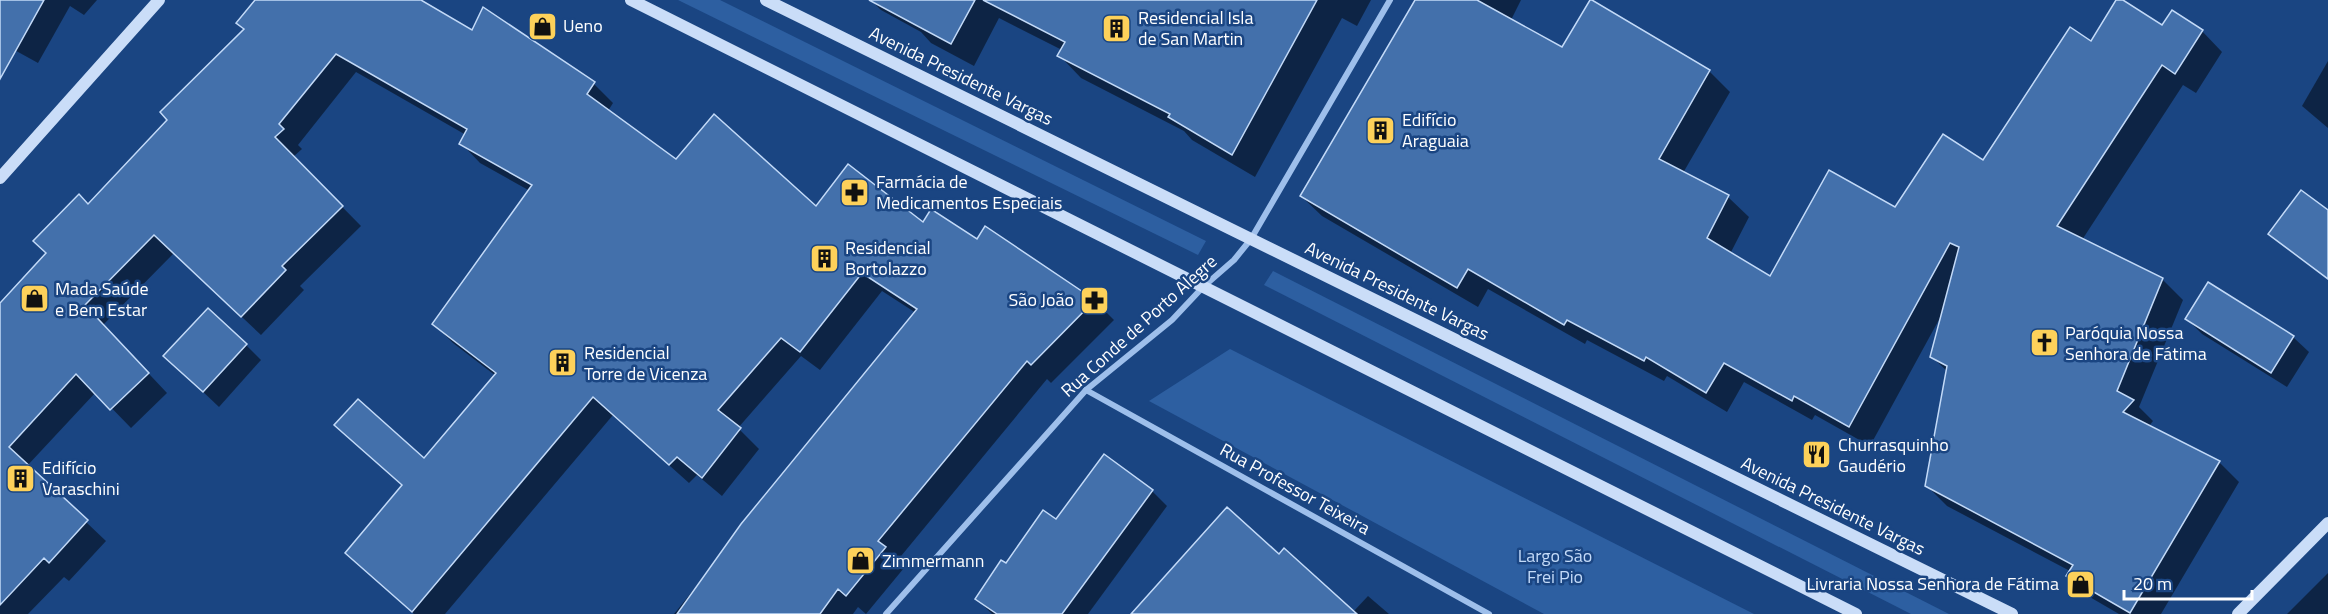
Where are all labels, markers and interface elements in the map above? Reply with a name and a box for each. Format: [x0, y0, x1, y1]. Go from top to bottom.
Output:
place label: Residencial Isla de San Martin [1138, 4, 1254, 52]
shop icon: Ueno [526, 10, 558, 42]
place label: Ueno [563, 12, 603, 39]
building icon: Residencial Isla de San Martin [1101, 12, 1133, 44]
street label: Avenida Presidente Vargas [865, 19, 1058, 132]
place label: Edifício Araguaia [1402, 106, 1469, 154]
building icon: Edifício Araguaia [1365, 114, 1397, 146]
place label: Farmácia de Medicamentos Especiais [876, 168, 1062, 216]
pharmacy icon: Farmácia de Medicamentos Especiais [839, 176, 871, 208]
place label: Residencial Bortolazzo [845, 234, 931, 282]
street label: Avenida Presidente Vargas [1301, 234, 1494, 347]
building icon: Residencial Bortolazzo [808, 242, 840, 274]
street label: Rua Conde de Porto Alegre [1055, 248, 1223, 403]
place label: Mada Saúde e Bem Estar [55, 275, 149, 323]
shop icon: Mada Saúde e Bem Estar [18, 283, 50, 315]
pharmacy icon: São João [1079, 284, 1111, 316]
place label: São João [1009, 286, 1074, 313]
place label: Paróquia Nossa Senhora de Fátima [2065, 319, 2207, 367]
church icon: Paróquia Nossa Senhora de Fátima [2028, 327, 2060, 359]
place label: Residencial Torre de Vicenza [584, 339, 707, 387]
building icon: Residencial Torre de Vicenza [547, 347, 579, 379]
place label: Churrasquinho Gaudério [1838, 431, 1949, 479]
street label: Rua Professor Teixeira [1215, 436, 1375, 541]
restaurant icon: Churrasquinho Gaudério [1801, 439, 1833, 471]
street label: Avenida Presidente Vargas [1737, 449, 1930, 562]
place label: Edifício Varaschini [42, 454, 120, 502]
building icon: Edifício Varaschini [5, 462, 37, 494]
park label: Largo São Frei Pio [1518, 542, 1592, 590]
shop icon: Zimmermann [845, 545, 877, 577]
place label: Zimmermann [882, 547, 984, 574]
scale bar [2124, 563, 2252, 601]
shop icon: Livraria Nossa Senhora de Fátima [2064, 568, 2096, 600]
place label: Livraria Nossa Senhora de Fátima [1806, 570, 2059, 597]
text: 20 m [2133, 570, 2172, 597]

